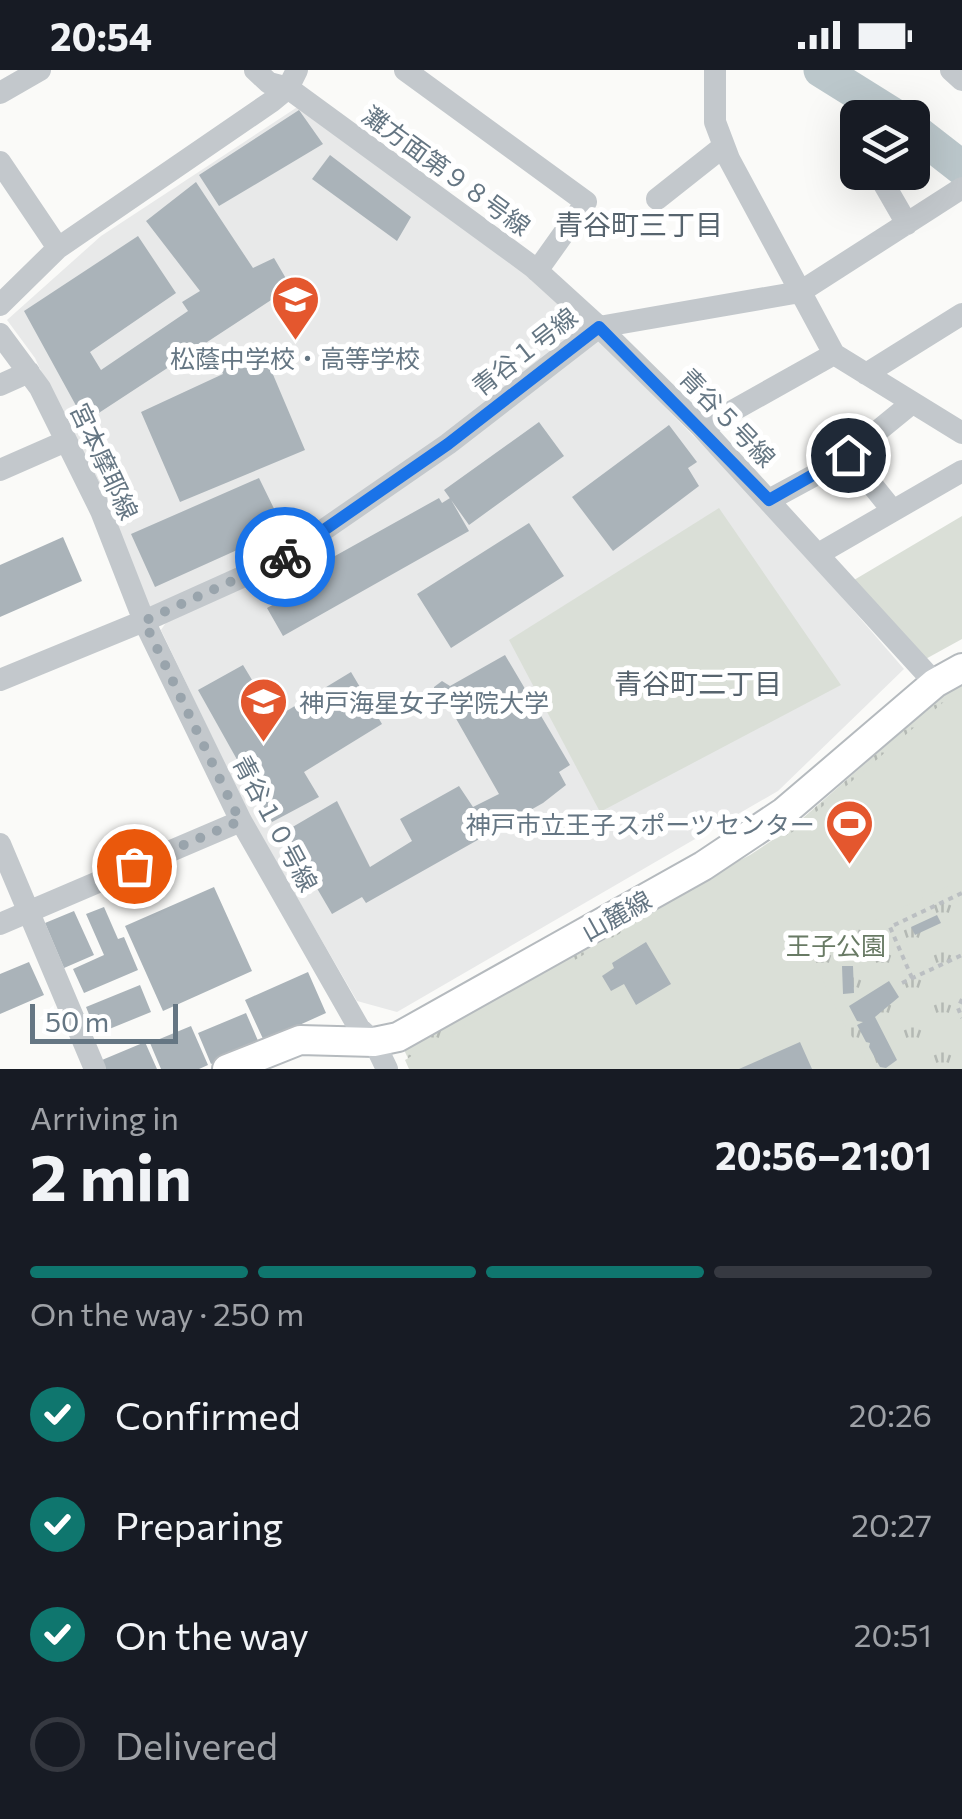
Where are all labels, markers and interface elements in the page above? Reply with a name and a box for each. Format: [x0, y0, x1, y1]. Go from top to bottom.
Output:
text: 20:54 [50, 12, 152, 59]
street label: 灘方面第９８号線 [357, 99, 537, 241]
map controls [840, 100, 930, 190]
button: layers [840, 100, 930, 190]
district label: 青谷町三丁目 [555, 207, 723, 241]
school or university icon: 松蔭中学校・高等学校 [269, 274, 321, 342]
street label: 青谷１号線 [466, 301, 582, 401]
place label: 松蔭中学校・高等学校 [170, 343, 420, 373]
street label: 青谷５号線 [674, 362, 782, 472]
street label: 宮本摩耶線 [65, 398, 145, 524]
pin [806, 413, 891, 498]
icon: home [821, 428, 876, 483]
courier [235, 507, 335, 607]
icon: bike [258, 530, 313, 585]
district label: 青谷町二丁目 [614, 666, 782, 700]
school or university icon: 神戸海星女子学院大学 [238, 676, 290, 744]
place label: 神戸海星女子学院大学 [299, 687, 549, 717]
street label: 青谷１０号線 [228, 750, 324, 896]
sports icon: 神戸市立王子スポーツセンター [824, 798, 876, 866]
place label: 神戸市立王子スポーツセンター [465, 809, 815, 839]
pin [92, 824, 177, 909]
icon: bag [107, 839, 162, 894]
street label: 山麓線 [576, 884, 656, 946]
park label: 王子公園 [786, 930, 886, 960]
scale bar [30, 999, 178, 1044]
text: 50 m [45, 1004, 109, 1038]
text: Arriving in [30, 1097, 179, 1137]
text: 20:56–21:01 [715, 1131, 932, 1178]
text: 2 min [30, 1135, 192, 1214]
text: On the way · 250 m [30, 1293, 304, 1333]
icon: check [30, 1387, 85, 1442]
text: Confirmed [115, 1391, 301, 1438]
text: 20:26 [849, 1394, 932, 1434]
icon: check [30, 1497, 85, 1552]
text: Preparing [115, 1501, 283, 1548]
text: 20:27 [851, 1504, 932, 1544]
icon: check [30, 1607, 85, 1662]
text: On the way [115, 1611, 309, 1658]
text: 20:51 [854, 1614, 932, 1654]
text: Delivered [115, 1721, 278, 1768]

